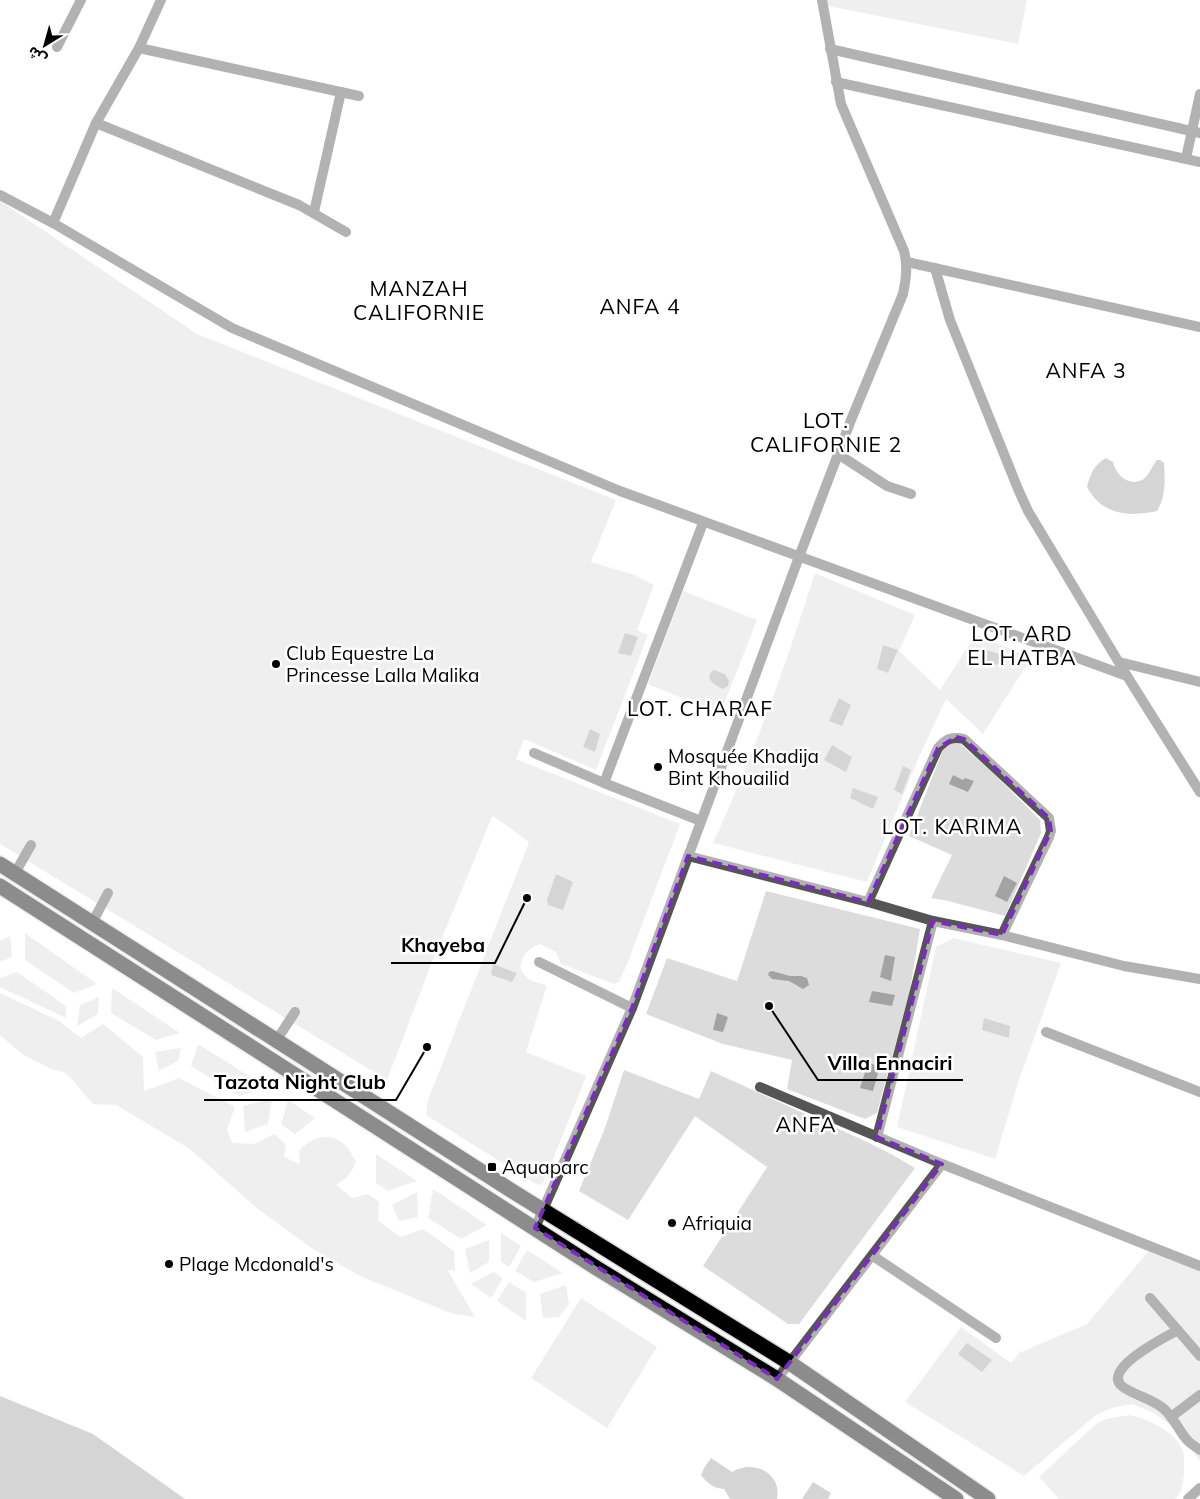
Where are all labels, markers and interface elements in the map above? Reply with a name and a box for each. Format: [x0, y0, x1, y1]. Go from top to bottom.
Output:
north arrow [20, 20, 70, 70]
text: ش [24, 42, 50, 68]
district label: MANZAH CALIFORNIE [353, 275, 485, 325]
district label: ANFA 4 [599, 293, 681, 319]
district label: ANFA 3 [1045, 357, 1127, 383]
district label: LOT. CALIFORNIE 2 [750, 407, 902, 457]
district label: LOT. ARD EL HATBA [967, 620, 1077, 670]
place label: Club Equestre La Princesse Lalla Malika [286, 641, 479, 687]
marker: Club Equestre La Princesse Lalla Malika [270, 658, 282, 670]
district label: LOT. CHARAF [627, 695, 773, 721]
place label: Mosquée Khadija Bint Khouailid [668, 744, 819, 790]
marker: Mosquée Khadija Bint Khouailid [652, 761, 664, 773]
district label: LOT. KARIMA [882, 813, 1022, 839]
callout: Khayeba [391, 928, 495, 963]
text: Khayeba [401, 932, 485, 957]
callout: Villa Ennaciri [818, 1045, 963, 1080]
text: Villa Ennaciri [827, 1050, 952, 1075]
callout: Tazota Night Club [204, 1065, 396, 1100]
text: Tazota Night Club [214, 1069, 386, 1094]
district label: ANFA [775, 1111, 837, 1137]
place label: Aquaparc [502, 1155, 589, 1179]
marker: Aquaparc [486, 1161, 498, 1173]
place label: Afriquia [682, 1211, 752, 1235]
marker: Afriquia [666, 1217, 678, 1229]
place label: Plage Mcdonald's [179, 1252, 334, 1276]
marker: Plage Mcdonald's [163, 1258, 175, 1270]

